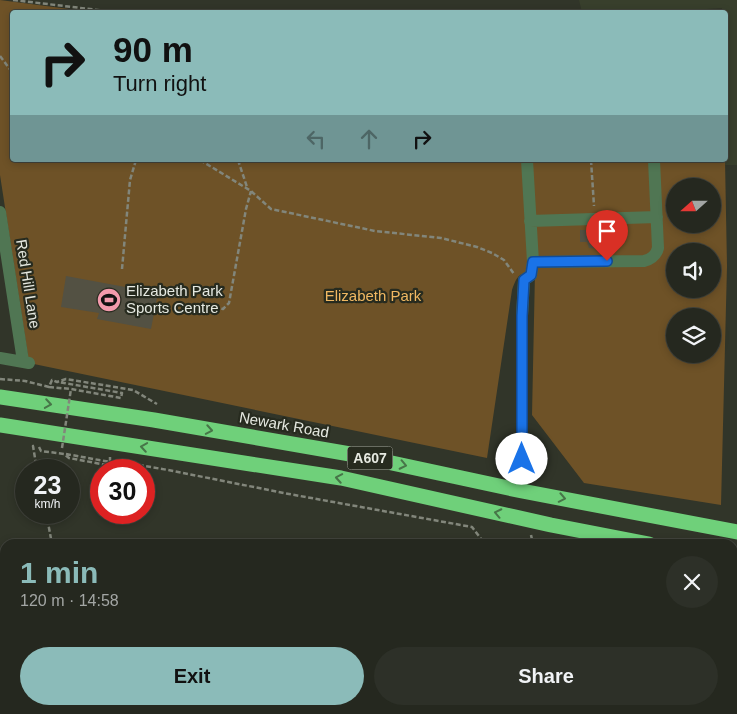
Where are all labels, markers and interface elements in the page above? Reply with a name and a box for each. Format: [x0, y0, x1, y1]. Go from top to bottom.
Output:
icon: right [30, 30, 95, 95]
text: 90 m [113, 30, 193, 69]
text: Turn right [113, 71, 206, 96]
icon: left [302, 125, 330, 153]
icon: ahead [355, 125, 383, 153]
icon: right [408, 125, 436, 153]
north arrow [666, 178, 721, 232]
map controls [666, 178, 721, 363]
pin [586, 210, 628, 261]
icon: arrive [593, 217, 621, 245]
street label: Red Hill Lane [13, 238, 44, 330]
button: sound [666, 243, 721, 298]
place label: Elizabeth Park Sports Centre [126, 282, 223, 316]
sports icon: Elizabeth Park Sports Centre [96, 287, 122, 313]
park label: Elizabeth Park [325, 287, 422, 304]
button: layers [666, 308, 721, 363]
one-way arrow [45, 398, 53, 409]
street label: Newark Road [238, 408, 330, 441]
one-way arrow [204, 424, 213, 434]
position arrow [495, 432, 547, 484]
one-way arrow [140, 442, 148, 453]
road number: A607 [348, 446, 392, 469]
speed limit sign: 30 [90, 459, 155, 524]
one-way arrow [399, 459, 407, 470]
text: 23 [34, 471, 61, 499]
one-way arrow [335, 474, 344, 484]
one-way arrow [558, 493, 566, 503]
text: km/h [34, 497, 61, 511]
one-way arrow [493, 508, 502, 519]
text: 1 min [20, 556, 98, 589]
button: close [666, 556, 718, 608]
text: 120 m · 14:58 [20, 592, 119, 609]
button: Exit [20, 647, 364, 705]
button: Share [374, 647, 718, 705]

